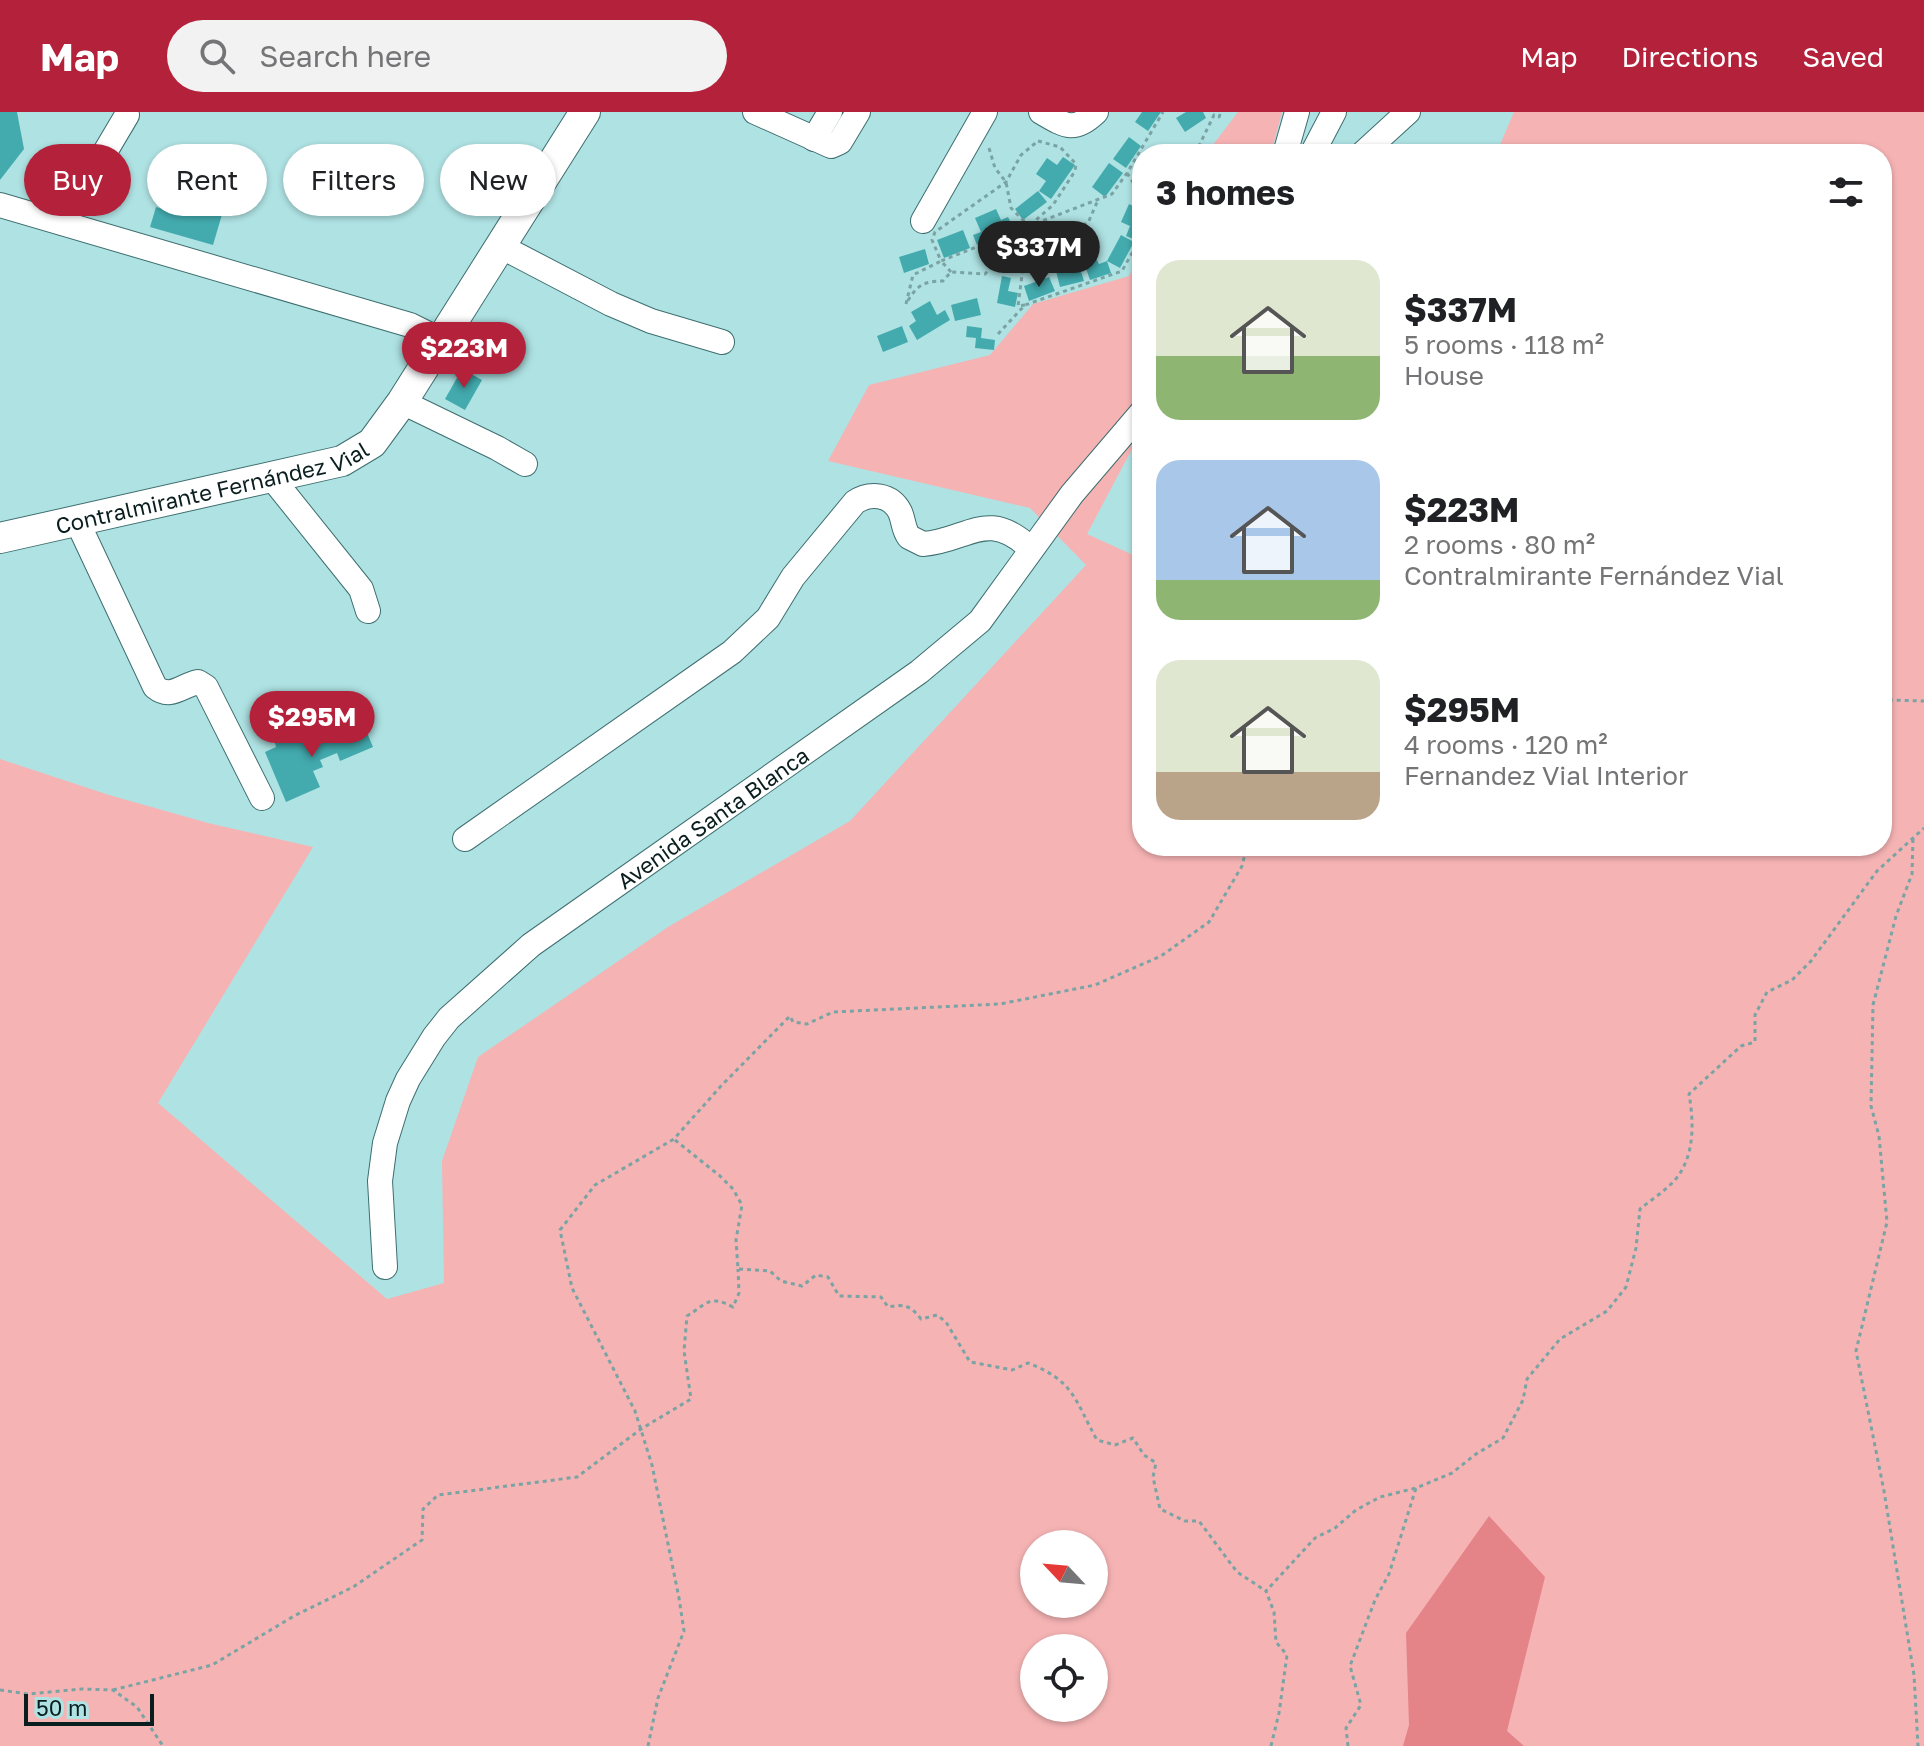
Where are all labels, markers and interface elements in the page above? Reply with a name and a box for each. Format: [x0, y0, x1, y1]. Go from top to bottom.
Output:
search box [167, 20, 727, 92]
text: Map [40, 34, 119, 79]
icon: search [195, 34, 239, 78]
text: Search here [259, 38, 431, 74]
text: Map [1520, 40, 1577, 73]
text: Directions [1621, 40, 1758, 73]
text: Saved [1802, 40, 1884, 73]
chip: Buy [24, 144, 131, 216]
chip: Rent [147, 144, 267, 216]
chip: Filters [283, 144, 424, 216]
chip: New [440, 144, 556, 216]
icon: filters [1824, 170, 1868, 214]
text: 3 homes [1156, 172, 1295, 212]
pin: $337M [983, 221, 1095, 289]
text: $337M [996, 231, 1082, 262]
text: $337M [1404, 289, 1517, 329]
icon: home [1220, 292, 1316, 388]
pin: $223M [408, 322, 520, 390]
text: 5 rooms · 118 m² [1404, 329, 1604, 360]
text: $223M [420, 332, 508, 363]
text: House [1404, 360, 1484, 391]
street label: Contralmirante Fernández Vial [53, 435, 373, 539]
text: $223M [1404, 489, 1519, 529]
icon: home [1220, 492, 1316, 588]
text: 2 rooms · 80 m² [1404, 529, 1595, 560]
text: Contralmirante Fernández Vial [1404, 560, 1784, 591]
text: $295M [1404, 689, 1520, 729]
pin: $295M [256, 691, 368, 759]
icon: home [1220, 692, 1316, 788]
text: $295M [268, 701, 356, 732]
text: 4 rooms · 120 m² [1404, 729, 1608, 760]
street label: Avenida Santa Blanca [612, 741, 813, 894]
text: Fernandez Vial Interior [1404, 760, 1688, 791]
north arrow [1020, 1530, 1108, 1618]
map controls [1020, 1530, 1108, 1722]
button: locate [1020, 1634, 1108, 1722]
scale bar [24, 1690, 154, 1726]
text: 50 m [36, 1694, 87, 1721]

